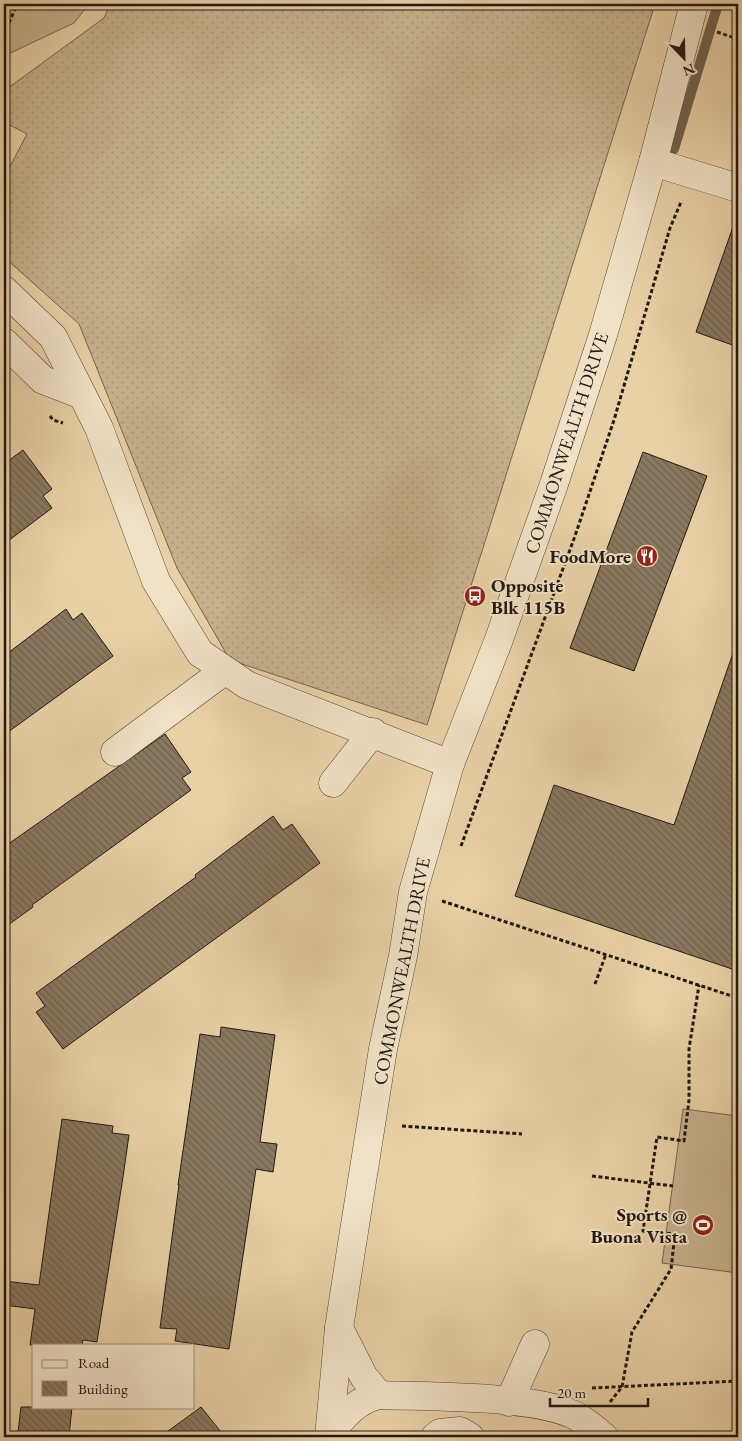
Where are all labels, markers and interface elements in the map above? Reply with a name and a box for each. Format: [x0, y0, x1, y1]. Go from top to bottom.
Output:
north arrow [660, 32, 710, 82]
text: N [680, 59, 698, 81]
street label: COMMONWEALTH DRIVE [519, 329, 614, 557]
place label: FoodMore [549, 544, 631, 569]
restaurant icon: FoodMore [635, 544, 659, 568]
place label: Opposite Blk 115B [491, 573, 565, 620]
bus stop icon: Opposite Blk 115B [463, 584, 487, 608]
street label: COMMONWEALTH DRIVE [367, 855, 436, 1087]
place label: Sports @ Buona Vista [591, 1202, 688, 1249]
sports icon: Sports @ Buona Vista [691, 1213, 715, 1237]
legend [32, 1344, 195, 1408]
text: Road [78, 1353, 110, 1372]
scale bar [550, 1376, 647, 1408]
text: Building [78, 1379, 128, 1398]
text: 20 m [557, 1383, 586, 1402]

